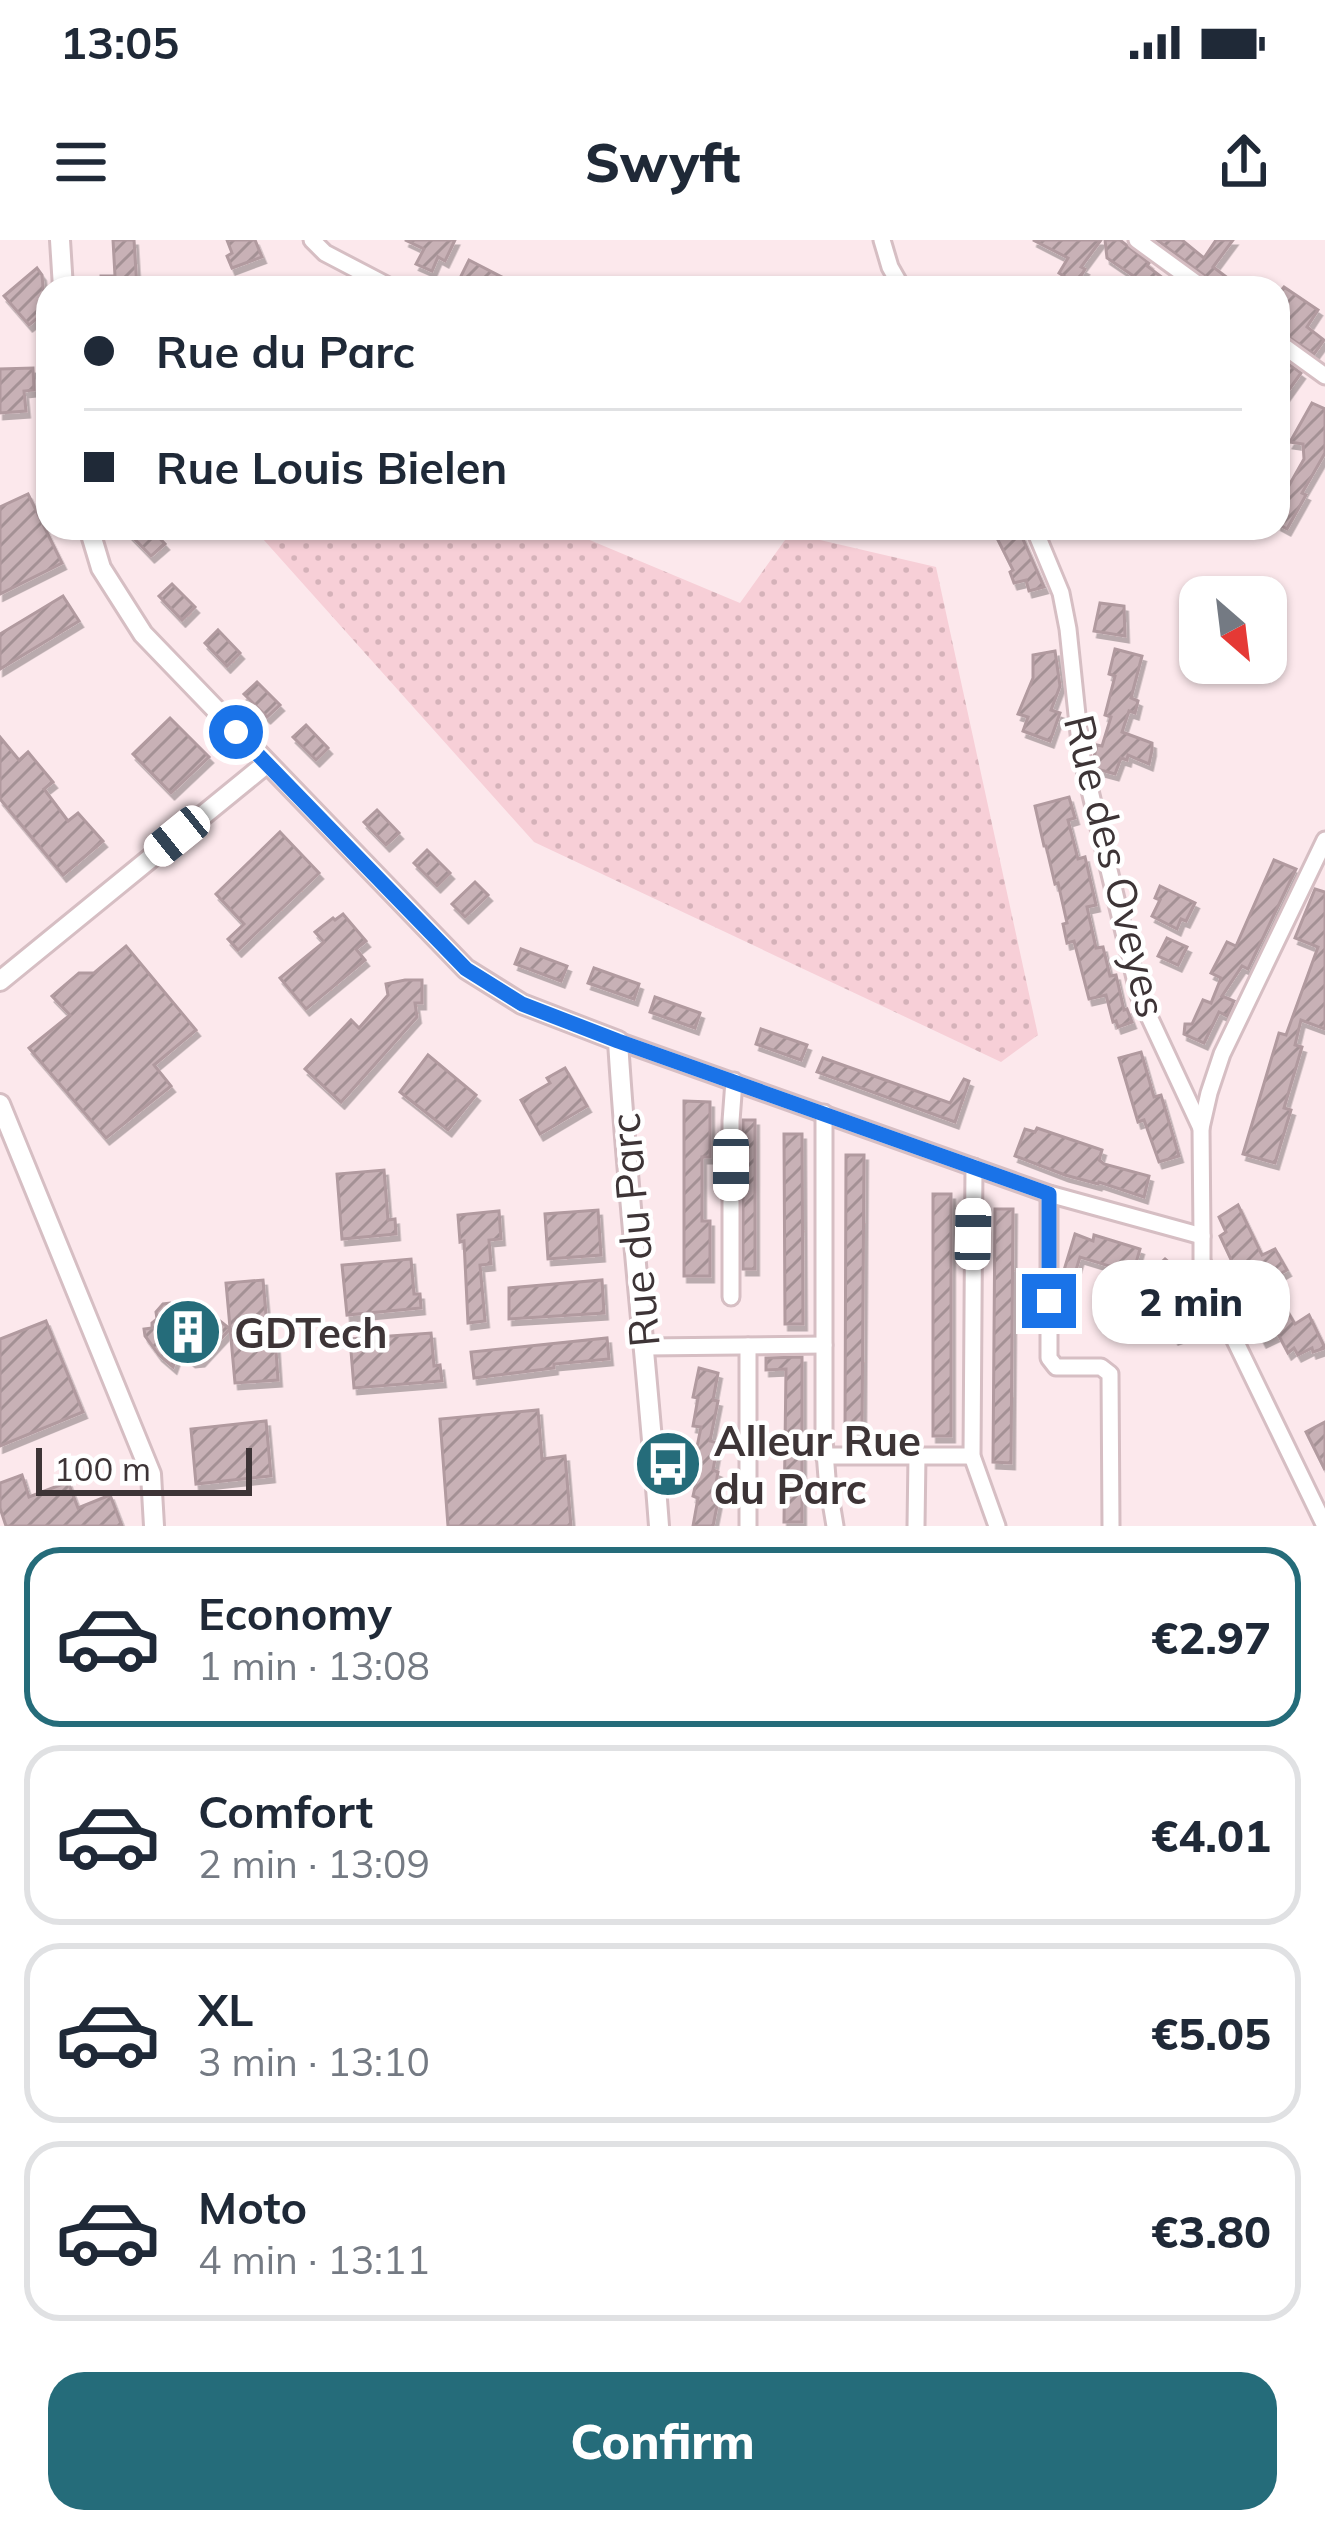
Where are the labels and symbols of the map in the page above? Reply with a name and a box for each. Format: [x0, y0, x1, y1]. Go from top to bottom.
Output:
north arrow [1179, 576, 1287, 684]
route start [209, 705, 263, 759]
street label: Rue des Oveyes [1053, 709, 1179, 1023]
car [138, 799, 216, 873]
street label: Rue du Parc [597, 1111, 671, 1349]
car [713, 1129, 749, 1201]
car [954, 1198, 992, 1270]
callout: 2 min [1091, 1259, 1289, 1343]
route end [1022, 1274, 1076, 1328]
building icon: GDTech [153, 1297, 223, 1367]
place label: GDTech [234, 1306, 388, 1359]
place label: Alleur Rue du Parc [714, 1414, 921, 1515]
bus stop icon: Alleur Rue du Parc [633, 1429, 703, 1499]
scale bar [36, 1442, 252, 1495]

